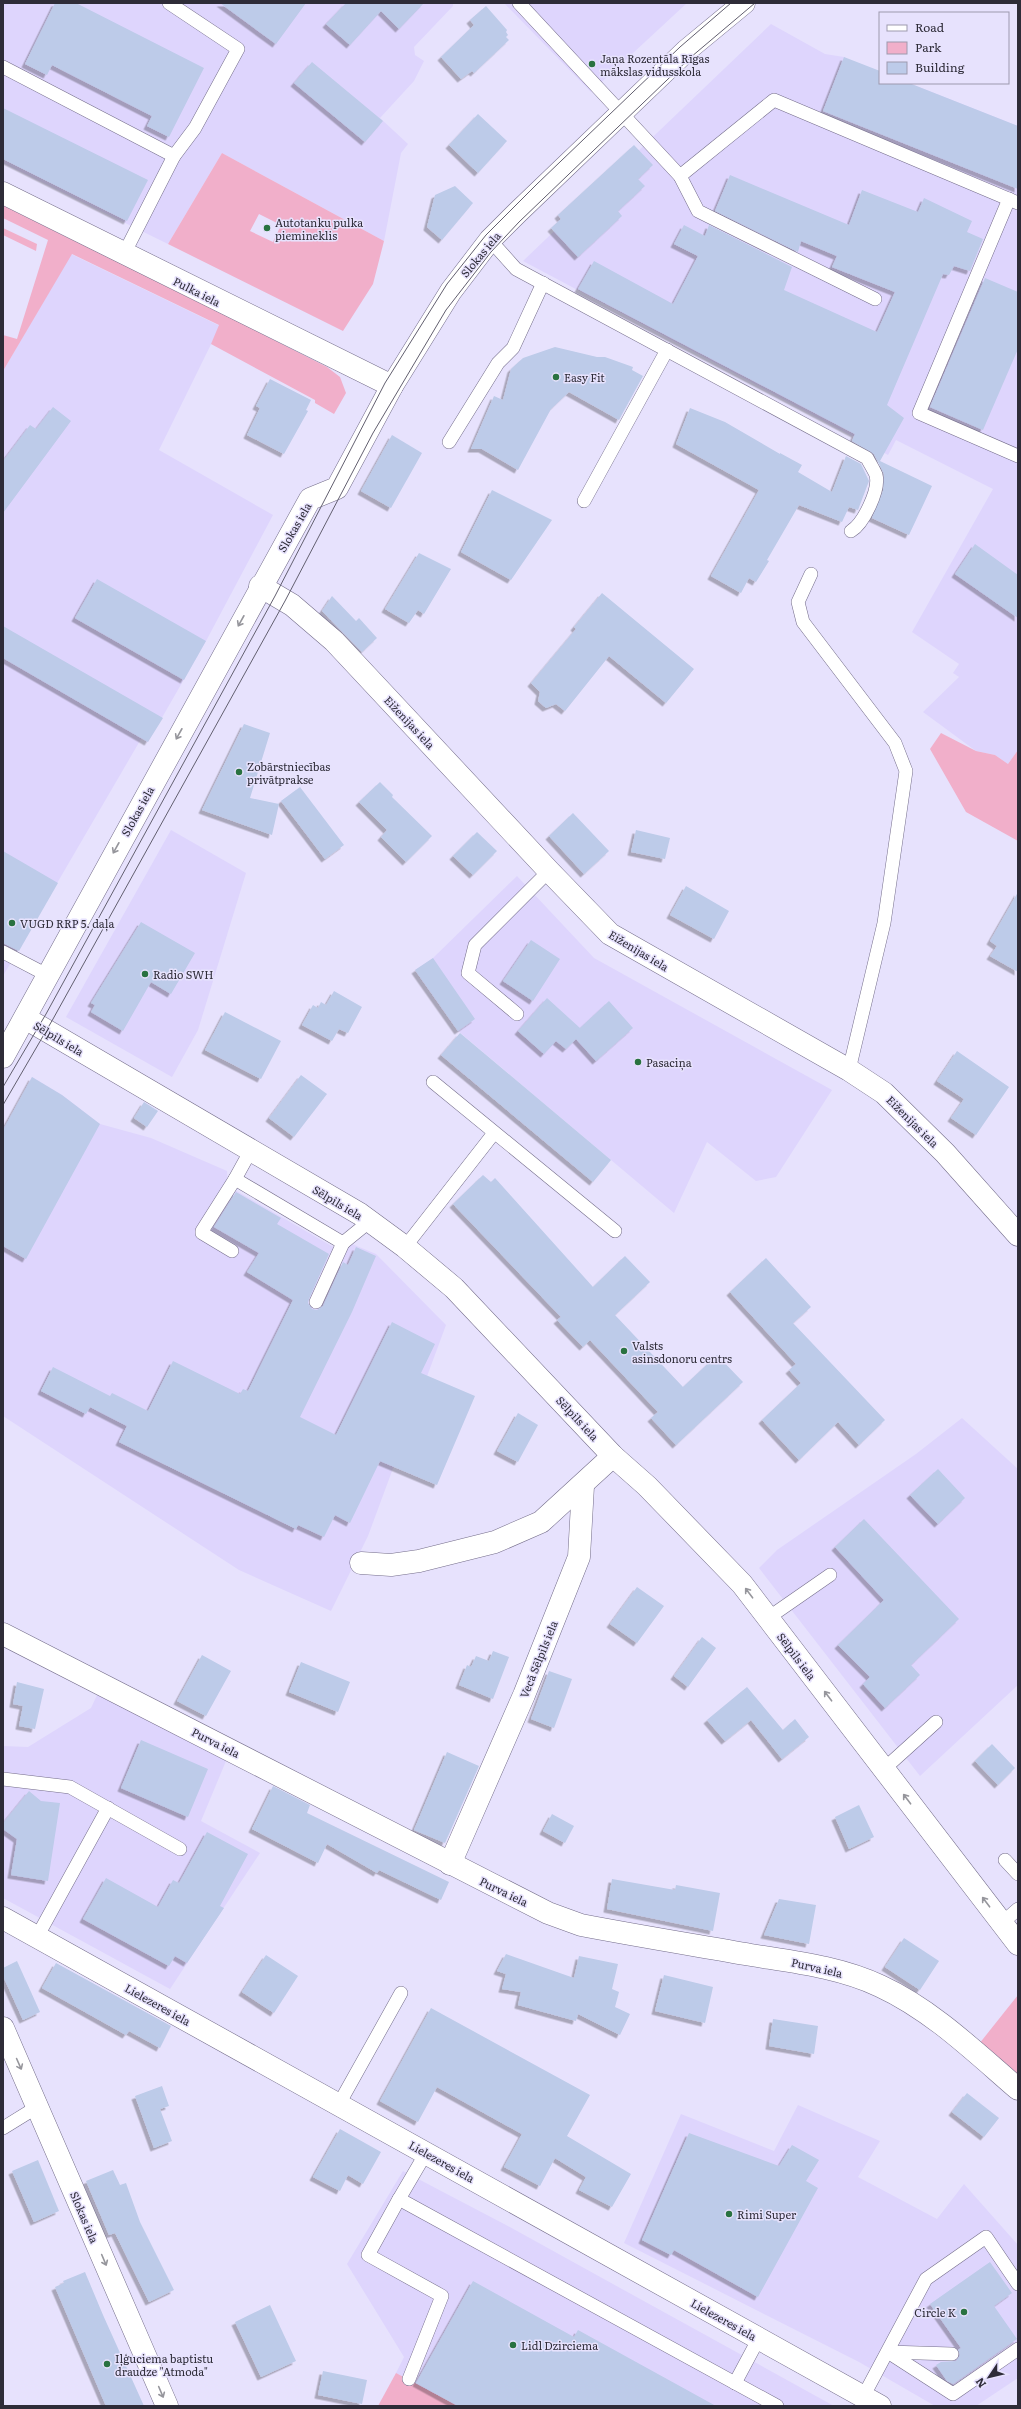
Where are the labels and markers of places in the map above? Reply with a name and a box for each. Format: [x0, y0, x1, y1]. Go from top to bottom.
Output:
place label: Jaņa Rozentāla Rīgas mākslas vidusskola [600, 50, 709, 79]
marker: Jaņa Rozentāla Rīgas mākslas vidusskola [587, 59, 597, 69]
place label: Autotanku pulka piemineklis [275, 214, 363, 243]
marker: Autotanku pulka piemineklis [262, 223, 272, 233]
place label: Easy Fit [564, 369, 605, 385]
marker: Easy Fit [551, 372, 561, 382]
place label: Zobārstniecības privātprakse [247, 758, 330, 787]
marker: Zobārstniecības privātprakse [234, 767, 244, 777]
place label: VUGD RRP 5. daļa [20, 915, 114, 932]
marker: VUGD RRP 5. daļa [7, 918, 17, 928]
place label: Radio SWH [153, 966, 214, 982]
marker: Radio SWH [140, 969, 150, 979]
place label: Pasaciņa [646, 1054, 692, 1071]
marker: Pasaciņa [633, 1057, 643, 1067]
place label: Valsts asinsdonoru centrs [632, 1337, 732, 1366]
marker: Valsts asinsdonoru centrs [619, 1346, 629, 1356]
place label: Rimi Super [737, 2206, 797, 2222]
marker: Rimi Super [724, 2209, 734, 2219]
place label: Circle K [914, 2304, 957, 2320]
marker: Circle K [959, 2307, 969, 2317]
place label: Lidl Dzirciema [521, 2337, 598, 2353]
marker: Lidl Dzirciema [508, 2340, 518, 2350]
place label: Iļģuciema baptistu draudze "Atmoda" [115, 2350, 213, 2379]
marker: Iļģuciema baptistu draudze "Atmoda" [102, 2359, 112, 2369]

